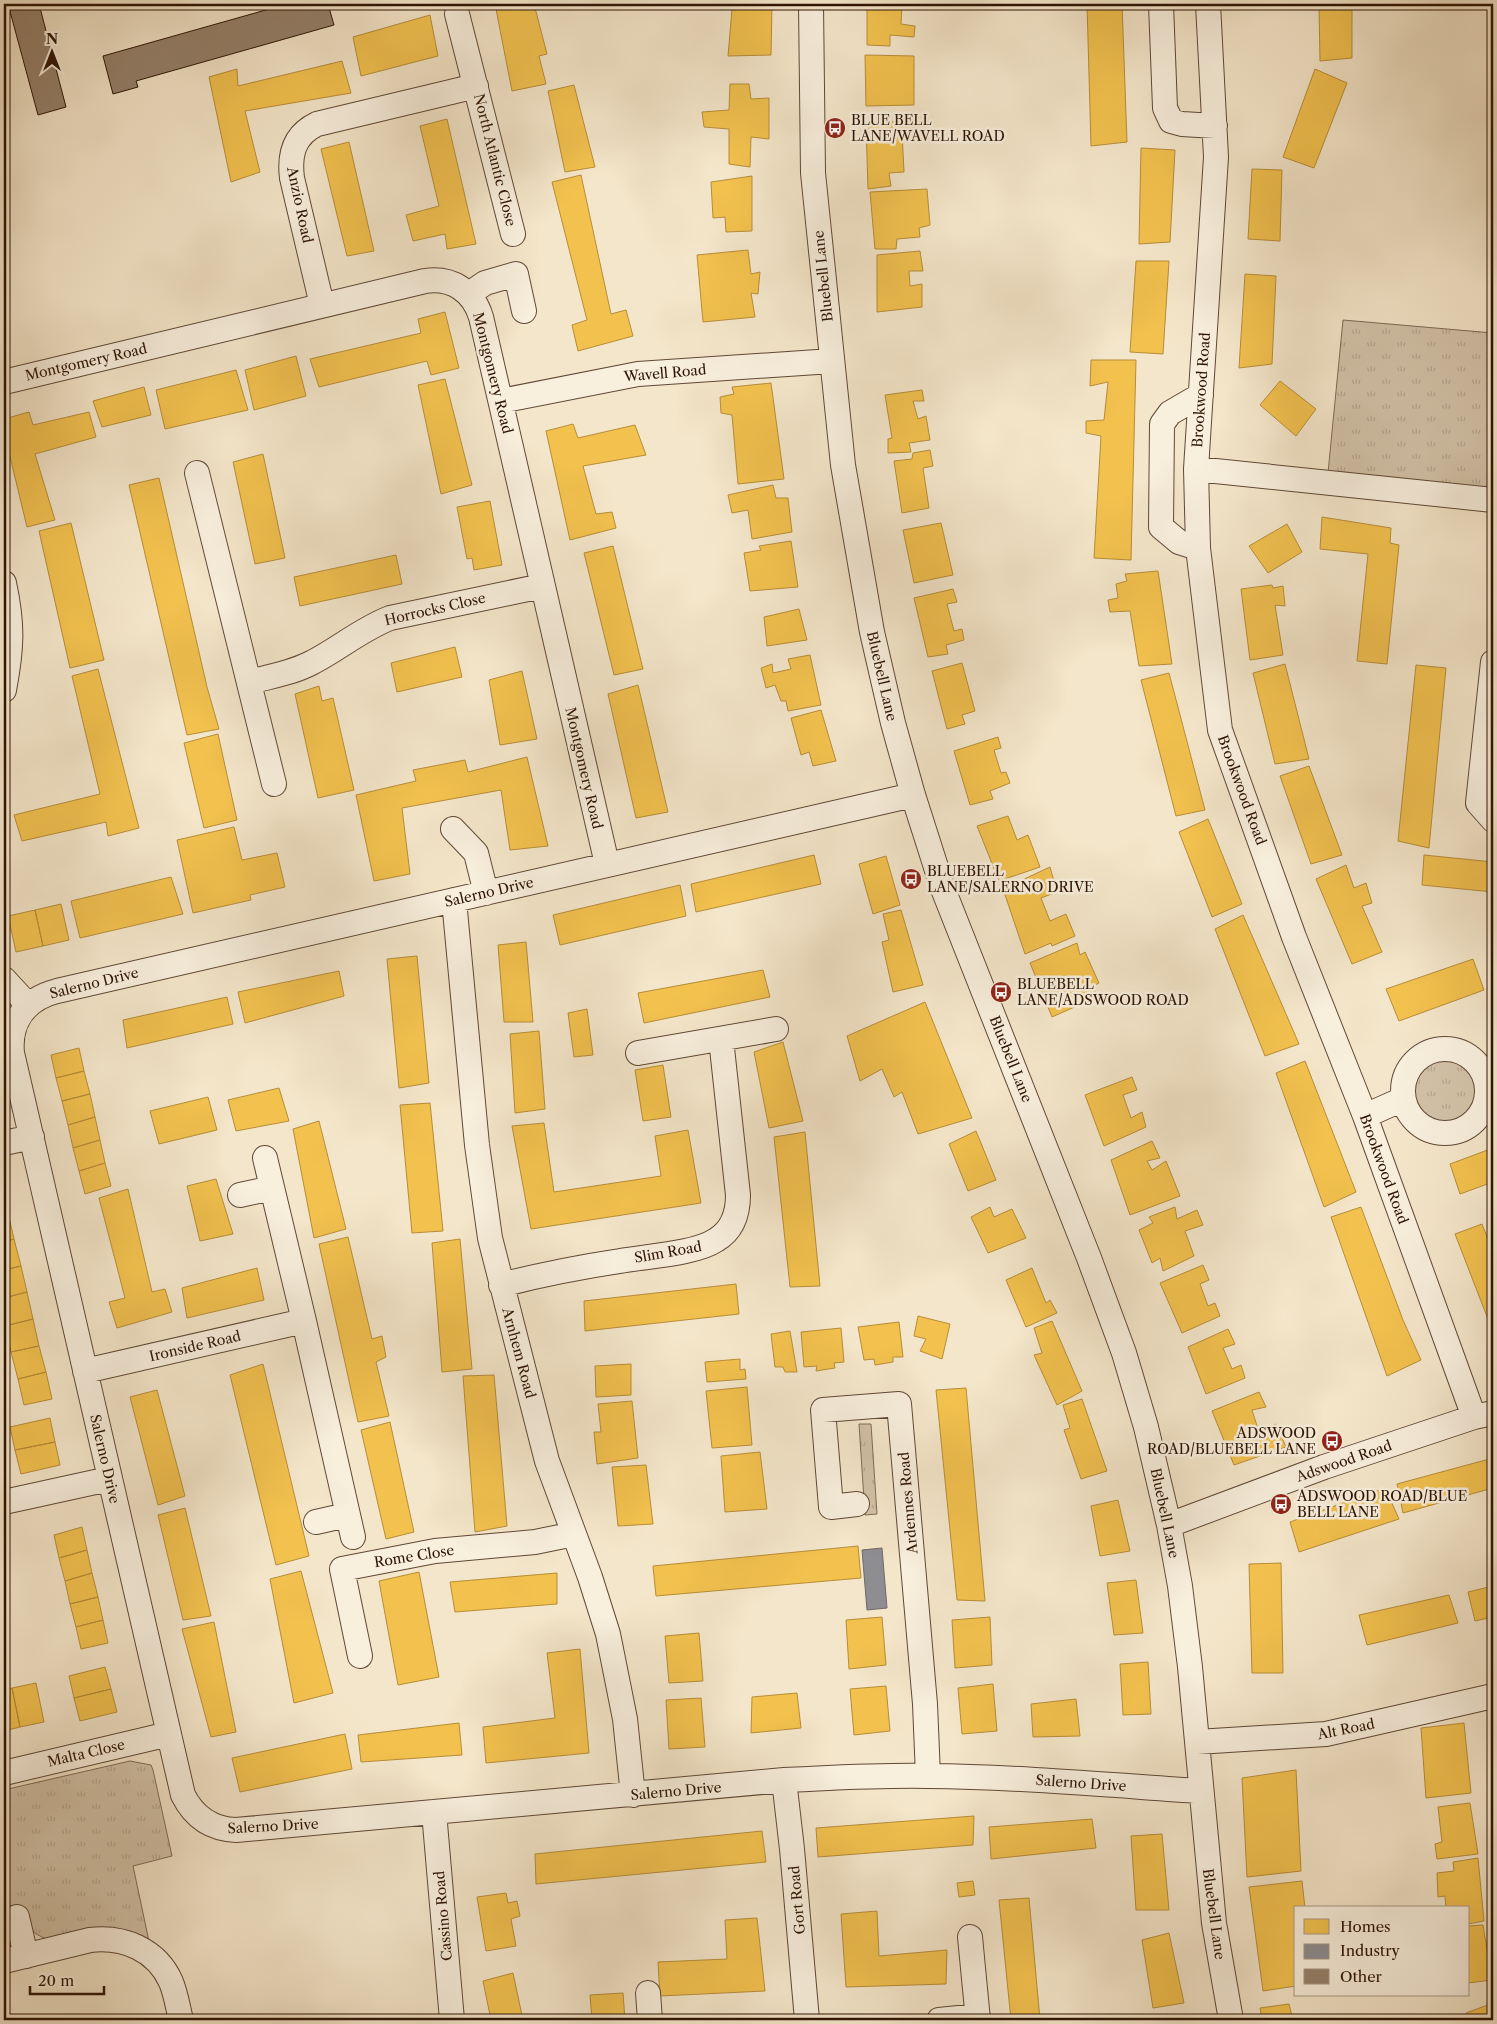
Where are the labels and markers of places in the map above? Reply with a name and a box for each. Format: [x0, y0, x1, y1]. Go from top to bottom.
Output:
place label: BLUE BELL LANE/WAVELL ROAD [851, 111, 1005, 145]
bus stop icon: BLUE BELL LANE/WAVELL ROAD [823, 116, 847, 140]
place label: BLUEBELL LANE/SALERNO DRIVE [927, 862, 1094, 896]
bus stop icon: BLUEBELL LANE/SALERNO DRIVE [899, 867, 923, 891]
place label: BLUEBELL LANE/ADSWOOD ROAD [1017, 975, 1189, 1009]
bus stop icon: BLUEBELL LANE/ADSWOOD ROAD [989, 980, 1013, 1004]
place label: ADSWOOD ROAD/BLUEBELL LANE [1147, 1424, 1316, 1458]
bus stop icon: ADSWOOD ROAD/BLUEBELL LANE [1320, 1429, 1344, 1453]
place label: ADSWOOD ROAD/BLUE BELL LANE [1296, 1487, 1467, 1521]
bus stop icon: ADSWOOD ROAD/BLUE BELL LANE [1269, 1492, 1293, 1516]

